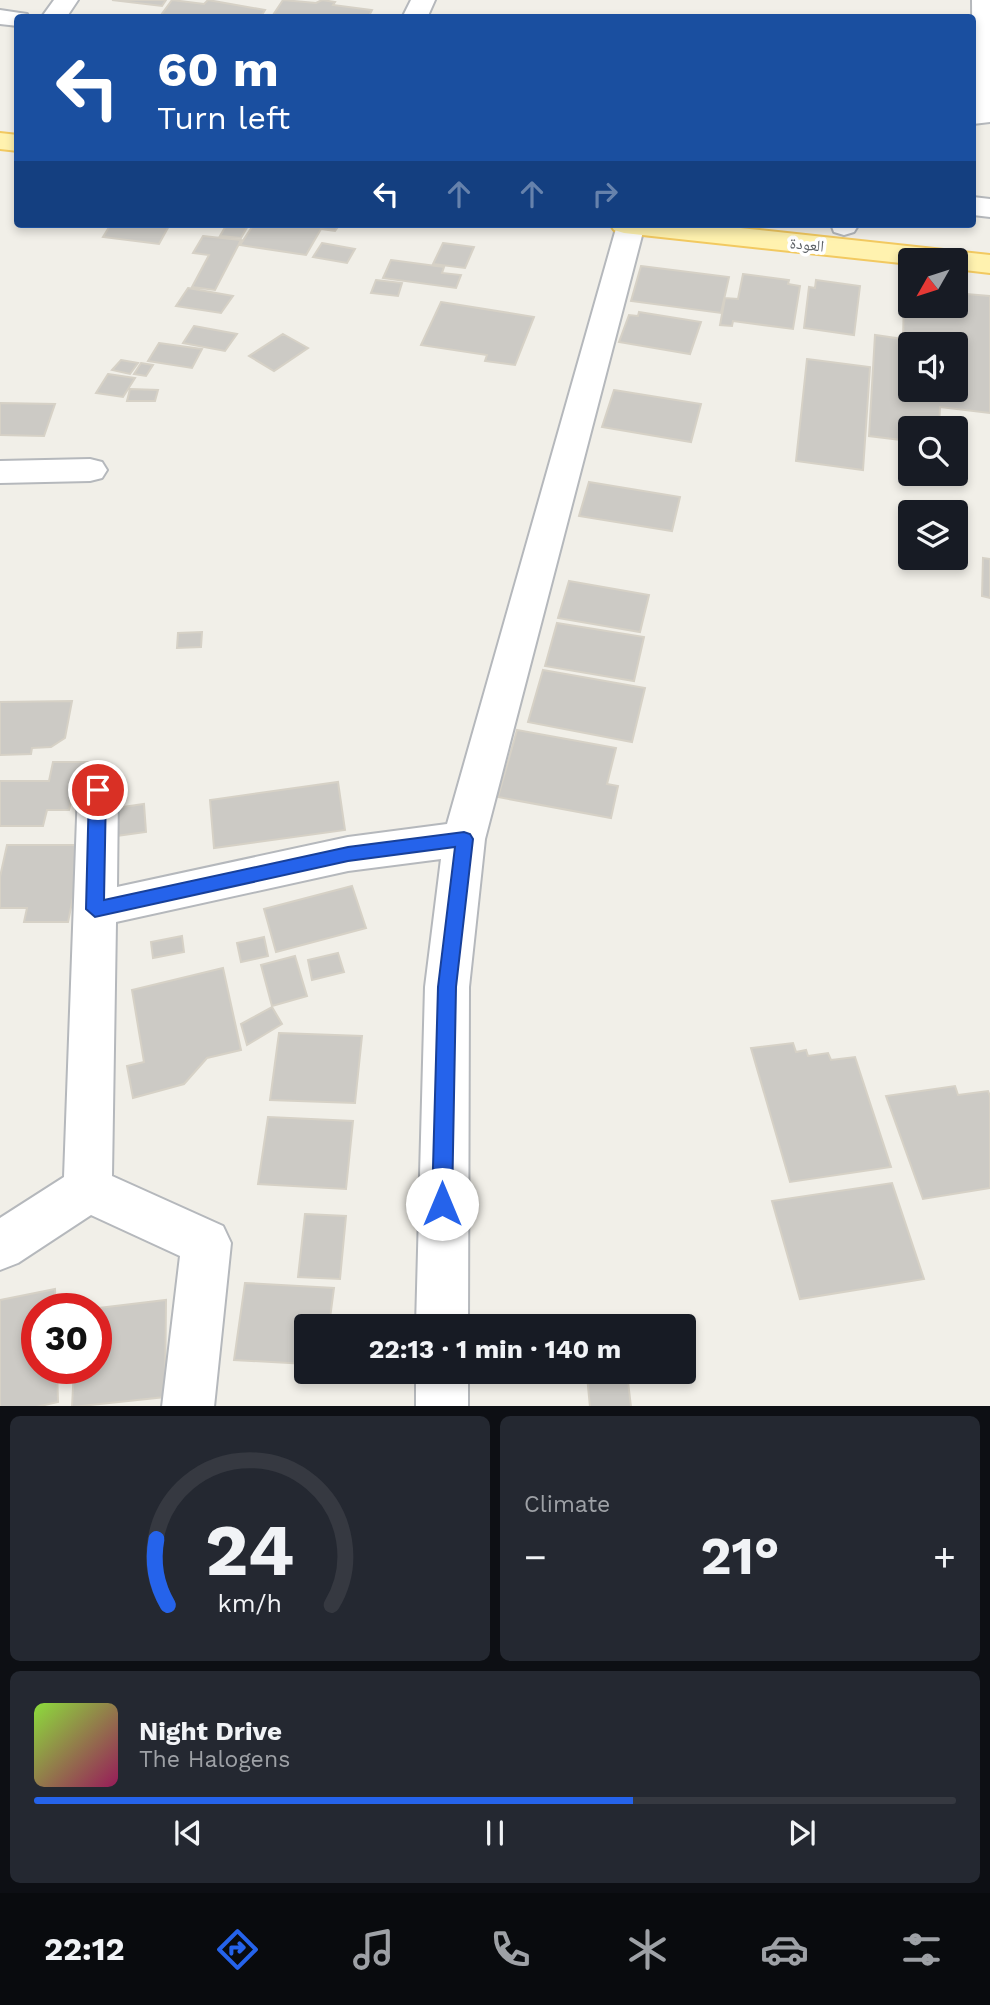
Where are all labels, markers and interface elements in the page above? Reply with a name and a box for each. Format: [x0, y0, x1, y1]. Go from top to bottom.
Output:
text: 60 m [157, 40, 279, 98]
icon: left [42, 42, 133, 133]
text: Turn left [157, 99, 290, 137]
icon: left [367, 175, 405, 213]
icon: ahead [440, 175, 478, 213]
icon: ahead [513, 175, 551, 213]
icon: right [586, 175, 624, 213]
street label: العودة [789, 233, 825, 256]
north arrow [898, 248, 968, 318]
map controls [898, 248, 968, 570]
button: sound [898, 332, 968, 402]
button: search [898, 416, 968, 486]
button: layers [898, 500, 968, 570]
pin [68, 760, 128, 820]
icon: arrive [79, 771, 117, 809]
position arrow [405, 1167, 479, 1241]
speed limit sign: 30 [21, 1293, 112, 1384]
text: 22:13 · 1 min · 140 m [369, 1334, 621, 1364]
text: Climate [524, 1491, 610, 1518]
text: 24 [205, 1507, 295, 1593]
text: 21° [700, 1526, 780, 1587]
text: − [524, 1535, 547, 1579]
text: + [933, 1535, 956, 1579]
text: km/h [218, 1588, 282, 1617]
text: Night Drive [139, 1716, 282, 1746]
text: The Halogens [139, 1746, 290, 1773]
icon: previous [169, 1814, 207, 1852]
icon: pause [476, 1814, 514, 1852]
icon: next [783, 1814, 821, 1852]
icon: directions [213, 1925, 262, 1974]
icon: music [349, 1925, 398, 1974]
icon: phone [486, 1925, 535, 1974]
icon: climate [623, 1925, 672, 1974]
icon: car [760, 1925, 809, 1974]
icon: filters [897, 1925, 946, 1974]
text: 22:12 [44, 1930, 125, 1968]

